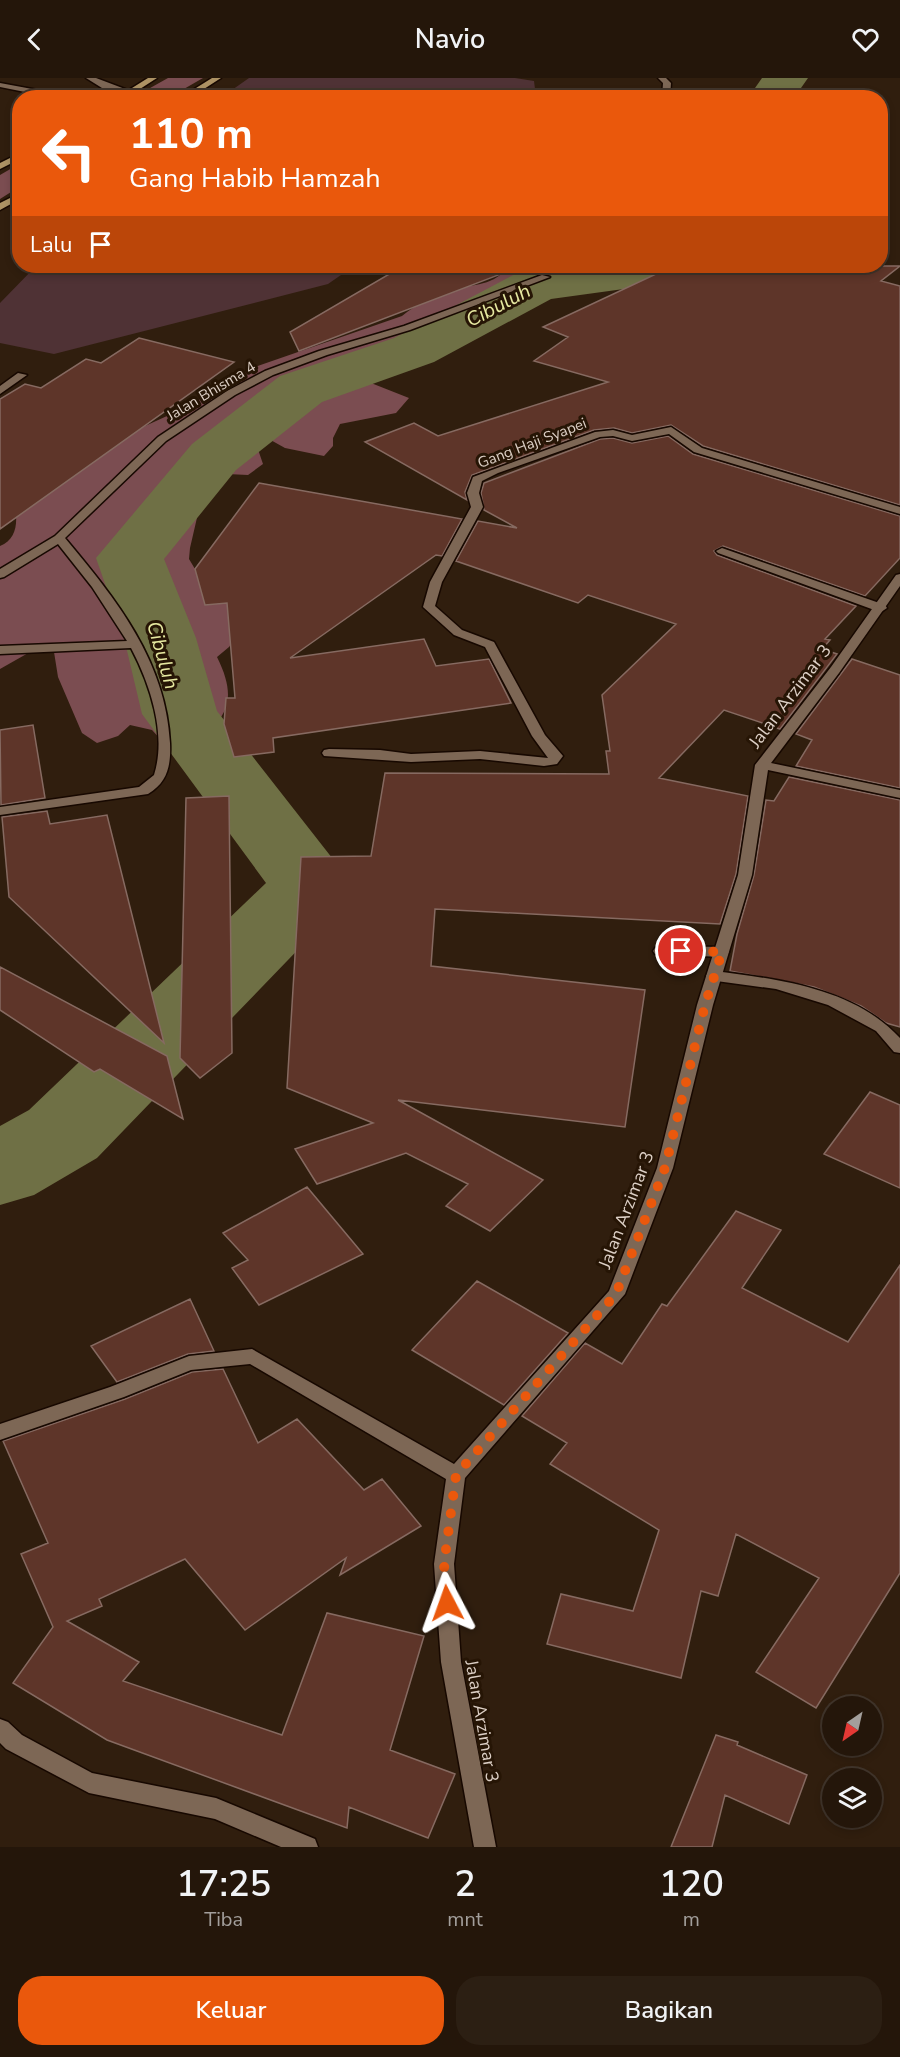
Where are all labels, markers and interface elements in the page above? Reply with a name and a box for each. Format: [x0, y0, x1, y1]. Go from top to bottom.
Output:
text: Navio [415, 21, 485, 58]
icon: back [18, 23, 51, 56]
icon: heart [849, 23, 882, 56]
text: 110 m [129, 106, 253, 163]
icon: left [30, 114, 108, 192]
text: Gang Habib Hamzah [129, 160, 381, 197]
icon: arrive [84, 228, 117, 261]
text: Lalu [30, 230, 72, 260]
water label: Cibuluh [461, 277, 535, 334]
street label: Jalan Bhisma 4 [162, 357, 259, 426]
street label: Gang Haji Syapei [475, 413, 589, 473]
water label: Cibuluh [140, 618, 185, 692]
street label: Jalan Arzimar 3 [742, 639, 837, 754]
pin [655, 925, 706, 976]
icon: arrive [664, 934, 697, 967]
street label: Jalan Arzimar 3 [592, 1148, 659, 1273]
position arrow [415, 1571, 479, 1635]
street label: Jalan Arzimar 3 [459, 1657, 505, 1784]
north arrow [822, 1696, 882, 1756]
map controls [822, 1696, 882, 1828]
button: layers [822, 1768, 882, 1828]
text: 17:25 [176, 1860, 271, 1909]
text: 2 [454, 1860, 476, 1909]
text: 120 [659, 1860, 724, 1909]
text: Tiba [204, 1906, 243, 1933]
text: mnt [447, 1906, 483, 1933]
text: m [683, 1906, 700, 1933]
button: Keluar [18, 1976, 444, 2045]
button: Bagikan [456, 1976, 882, 2045]

